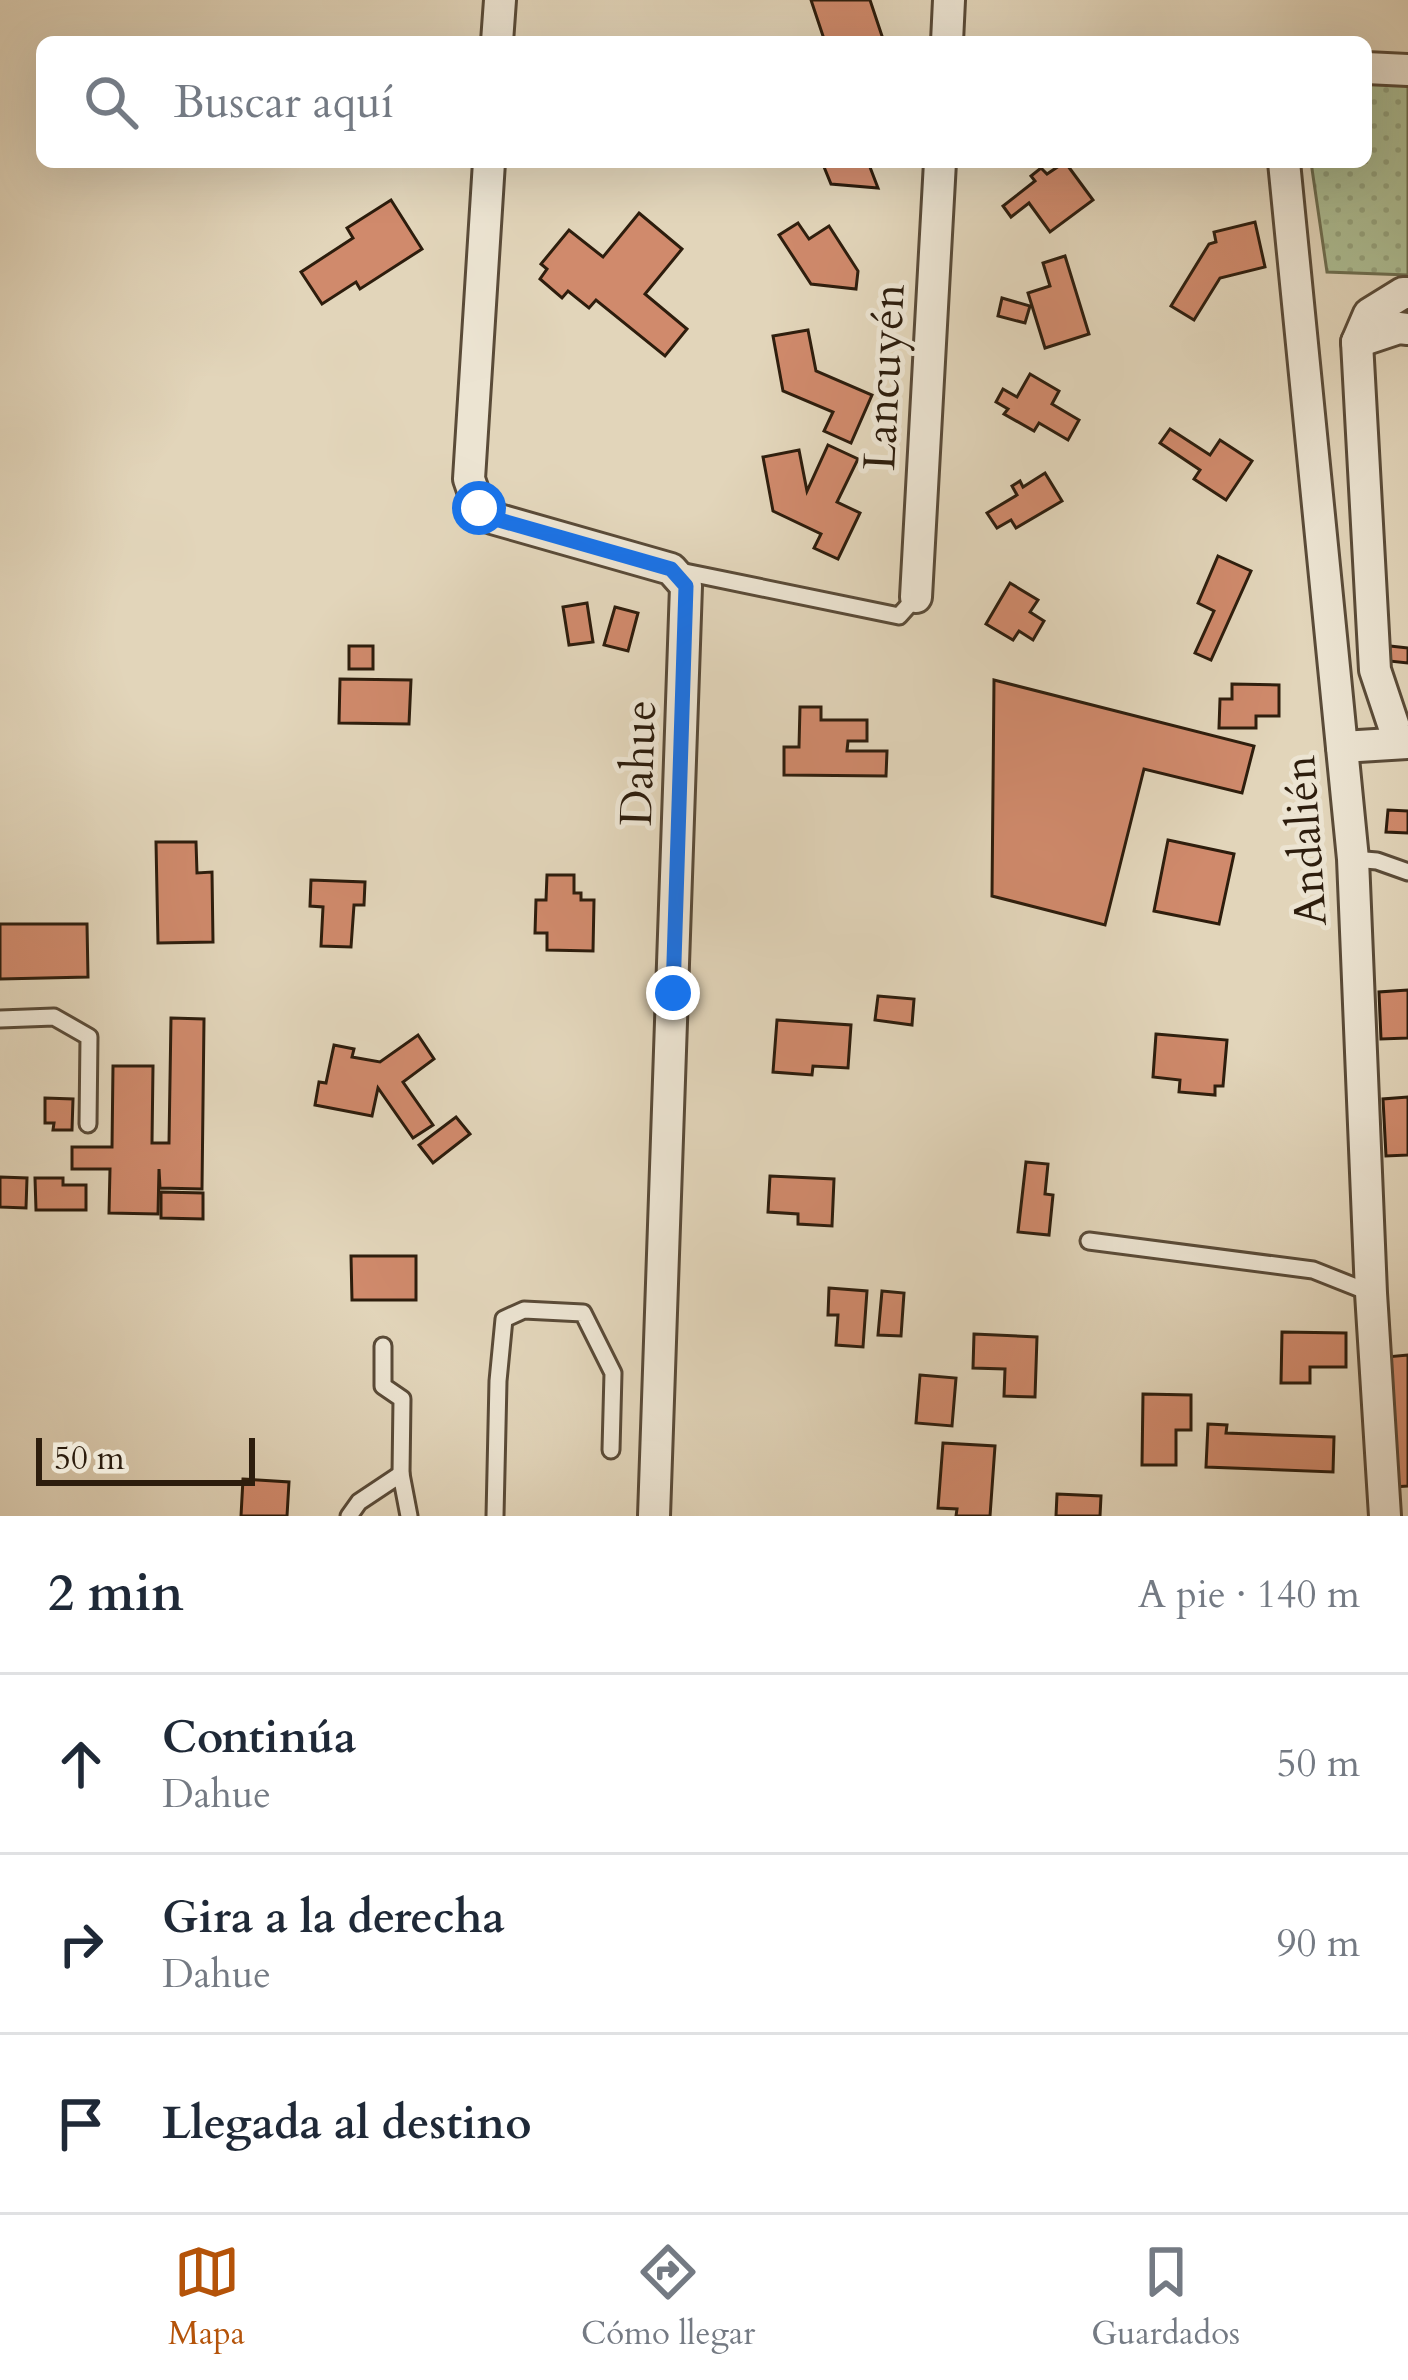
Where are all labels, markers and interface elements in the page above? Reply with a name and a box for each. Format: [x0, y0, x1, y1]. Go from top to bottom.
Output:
search box [36, 36, 1372, 168]
icon: search [78, 69, 144, 135]
text: Buscar aquí [174, 72, 394, 133]
street label: Lancuyén [849, 282, 920, 472]
route start [452, 481, 506, 535]
street label: Dahue [606, 699, 671, 827]
street label: Andalién [1269, 753, 1342, 928]
route end [646, 966, 700, 1020]
scale bar [36, 1432, 255, 1485]
text: 50 m [54, 1436, 125, 1481]
text: 2 min [48, 1559, 184, 1629]
text: A pie · 140 m [1138, 1568, 1360, 1621]
text: Continúa [162, 1707, 356, 1768]
icon: ahead [48, 1731, 114, 1797]
text: 50 m [1277, 1737, 1360, 1790]
text: Dahue [162, 1768, 271, 1821]
text: Gira a la derecha [162, 1887, 505, 1948]
icon: right [48, 1911, 114, 1977]
text: 90 m [1277, 1917, 1360, 1970]
text: Dahue [162, 1948, 271, 2001]
icon: arrive [48, 2091, 114, 2157]
text: Llegada al destino [162, 2093, 532, 2154]
tab: Mapa [168, 2239, 245, 2356]
tab: Cómo llegar [581, 2239, 755, 2356]
tab: Guardados [1091, 2239, 1240, 2356]

